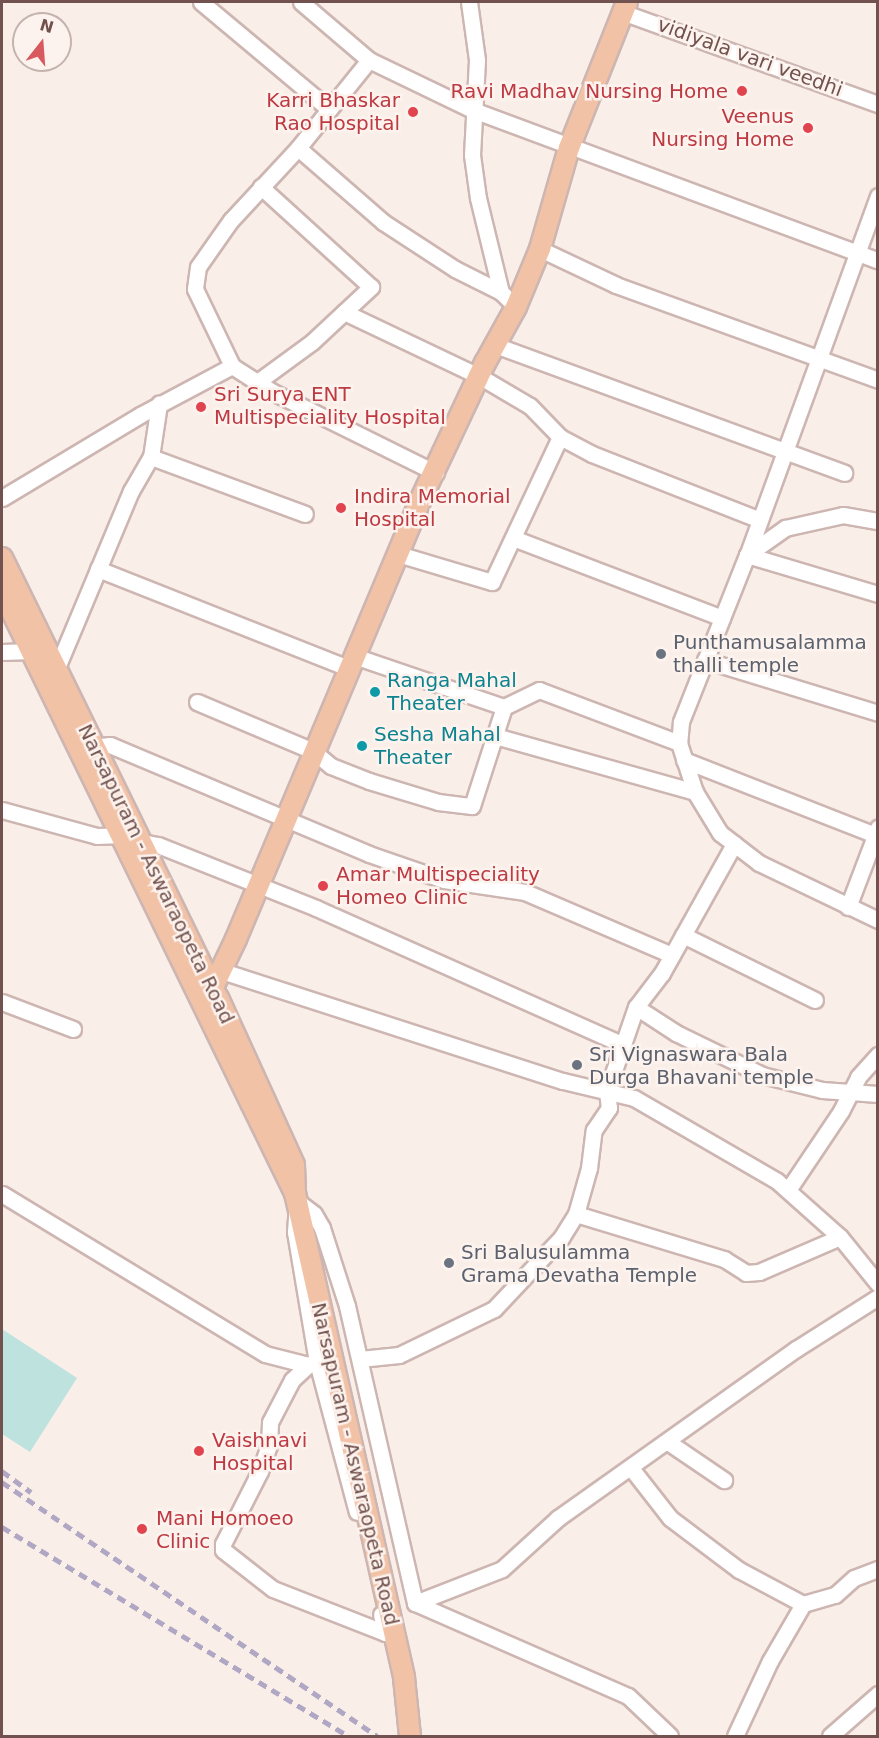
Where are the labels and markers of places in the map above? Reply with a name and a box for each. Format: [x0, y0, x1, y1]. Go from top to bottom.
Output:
place label: Ravi Madhav Nursing Home [451, 79, 728, 103]
marker: Ravi Madhav Nursing Home [733, 82, 751, 100]
place label: Karri Bhaskar Rao Hospital [266, 88, 400, 135]
marker: Karri Bhaskar Rao Hospital [404, 103, 422, 121]
place label: Veenus Nursing Home [651, 104, 794, 151]
marker: Veenus Nursing Home [799, 119, 817, 137]
place label: Sri Surya ENT Multispeciality Hospital [214, 383, 446, 430]
marker: Sri Surya ENT Multispeciality Hospital [192, 398, 210, 416]
place label: Indira Memorial Hospital [354, 484, 511, 531]
marker: Indira Memorial Hospital [332, 499, 350, 517]
place label: Punthamusalamma thalli temple [673, 630, 867, 677]
marker: Punthamusalamma thalli temple [654, 647, 668, 661]
place label: Ranga Mahal Theater [387, 668, 517, 715]
marker: Ranga Mahal Theater [368, 685, 382, 699]
place label: Sesha Mahal Theater [374, 722, 501, 769]
marker: Sesha Mahal Theater [355, 739, 369, 753]
place label: Amar Multispeciality Homeo Clinic [336, 862, 540, 909]
marker: Amar Multispeciality Homeo Clinic [314, 877, 332, 895]
place label: Sri Vignaswara Bala Durga Bhavani temple [589, 1042, 814, 1089]
marker: Sri Vignaswara Bala Durga Bhavani temple [570, 1058, 584, 1072]
place label: Sri Balusulamma Grama Devatha Temple [461, 1240, 697, 1287]
marker: Sri Balusulamma Grama Devatha Temple [442, 1256, 456, 1270]
place label: Vaishnavi Hospital [212, 1428, 307, 1475]
marker: Vaishnavi Hospital [190, 1442, 208, 1460]
place label: Mani Homoeo Clinic [156, 1506, 294, 1553]
marker: Mani Homoeo Clinic [133, 1520, 151, 1538]

